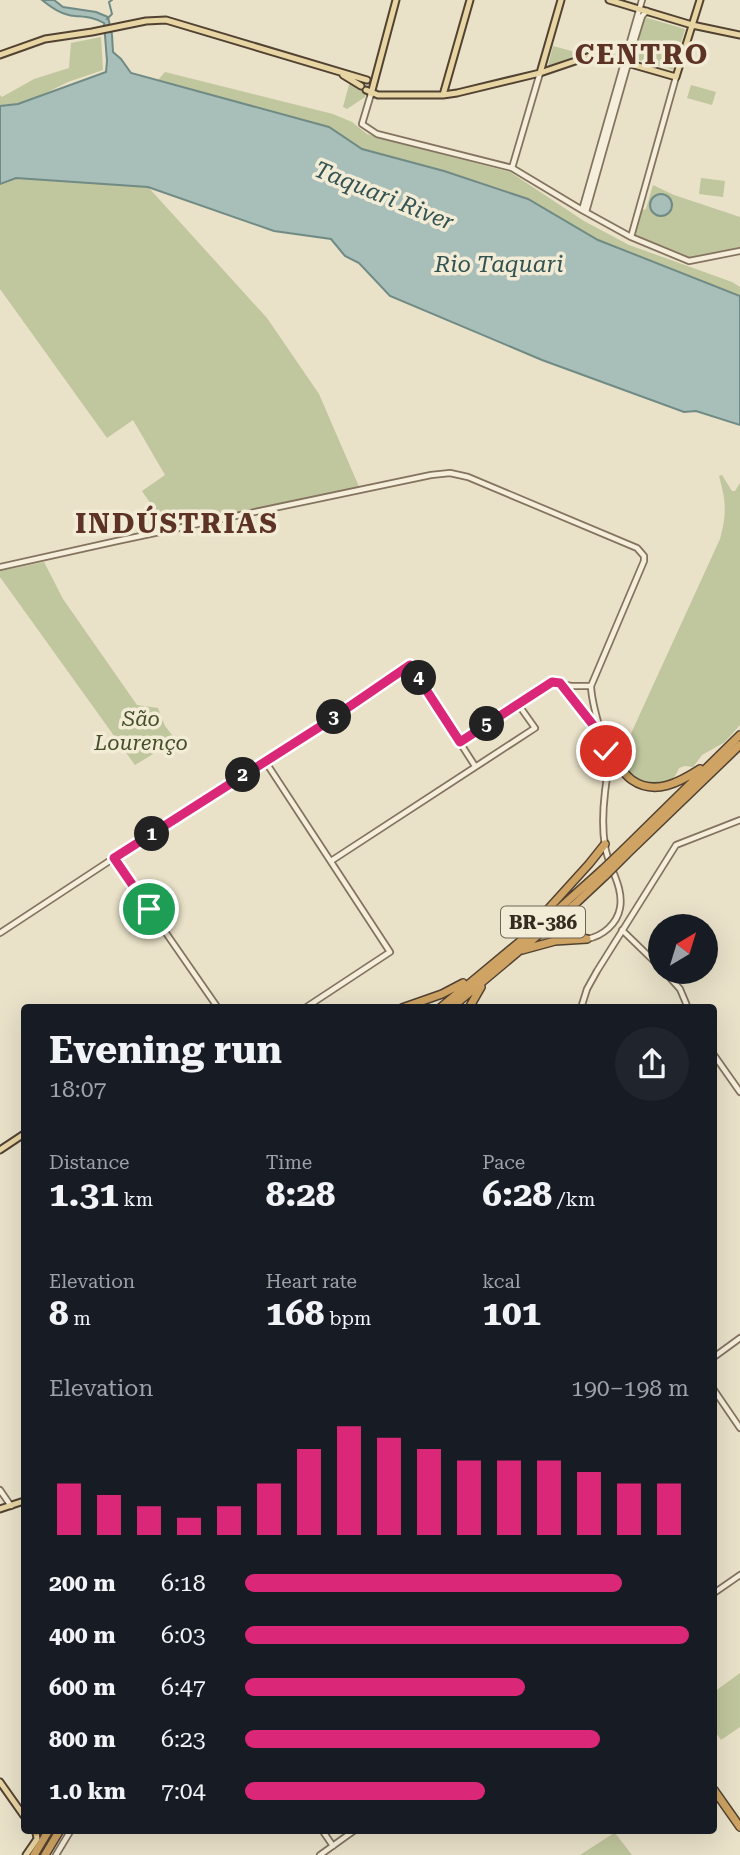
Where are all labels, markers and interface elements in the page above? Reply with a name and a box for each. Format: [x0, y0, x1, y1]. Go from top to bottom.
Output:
district label: CENTRO [575, 38, 709, 71]
water label: Taquari River [310, 156, 458, 236]
water label: Rio Taquari [434, 251, 563, 278]
district label: INDÚSTRIAS [75, 505, 279, 540]
pin: 4 [402, 660, 436, 696]
text: 4 [413, 666, 424, 689]
pin: 3 [316, 700, 352, 734]
text: 3 [328, 705, 339, 728]
pin: 5 [470, 706, 504, 742]
park label: São Lourenço [93, 707, 188, 755]
text: 5 [481, 712, 492, 735]
pin [576, 721, 636, 781]
icon: check [587, 732, 625, 770]
pin: 2 [226, 758, 260, 792]
text: 2 [237, 763, 248, 786]
pin: 1 [134, 816, 170, 852]
text: 1 [146, 822, 157, 845]
pin [119, 879, 179, 939]
icon: arrive [130, 890, 168, 928]
road number: BR-386 [501, 906, 585, 938]
north arrow [648, 914, 718, 984]
map controls [648, 914, 718, 984]
button: share [615, 1027, 689, 1101]
text: Evening run [49, 1028, 282, 1072]
text: 18:07 [49, 1076, 106, 1103]
text: Distance [49, 1151, 129, 1174]
text: Time [266, 1151, 312, 1174]
text: Pace [482, 1151, 525, 1174]
text: 1.31 [49, 1174, 119, 1215]
text: 8:28 [266, 1174, 335, 1215]
text: 6:28 [482, 1174, 552, 1215]
text: km [119, 1188, 153, 1211]
text: /km [552, 1188, 595, 1211]
text: Elevation [49, 1270, 135, 1293]
text: Heart rate [266, 1270, 357, 1293]
text: kcal [482, 1270, 521, 1293]
text: 8 [49, 1293, 69, 1334]
text: 168 [266, 1293, 324, 1334]
text: 101 [482, 1293, 541, 1334]
text: m [69, 1307, 91, 1330]
text: bpm [324, 1307, 371, 1330]
text: Elevation [49, 1375, 153, 1402]
text: 190–198 m [571, 1375, 689, 1402]
text: 200 m [49, 1570, 116, 1597]
text: 6:18 [161, 1570, 206, 1597]
text: 400 m [49, 1622, 116, 1649]
text: 6:03 [161, 1622, 206, 1649]
text: 600 m [49, 1674, 116, 1701]
text: 6:47 [161, 1674, 206, 1701]
text: 800 m [49, 1726, 116, 1753]
text: 6:23 [161, 1726, 206, 1753]
text: 1.0 km [49, 1778, 126, 1805]
text: 7:04 [161, 1778, 206, 1805]

